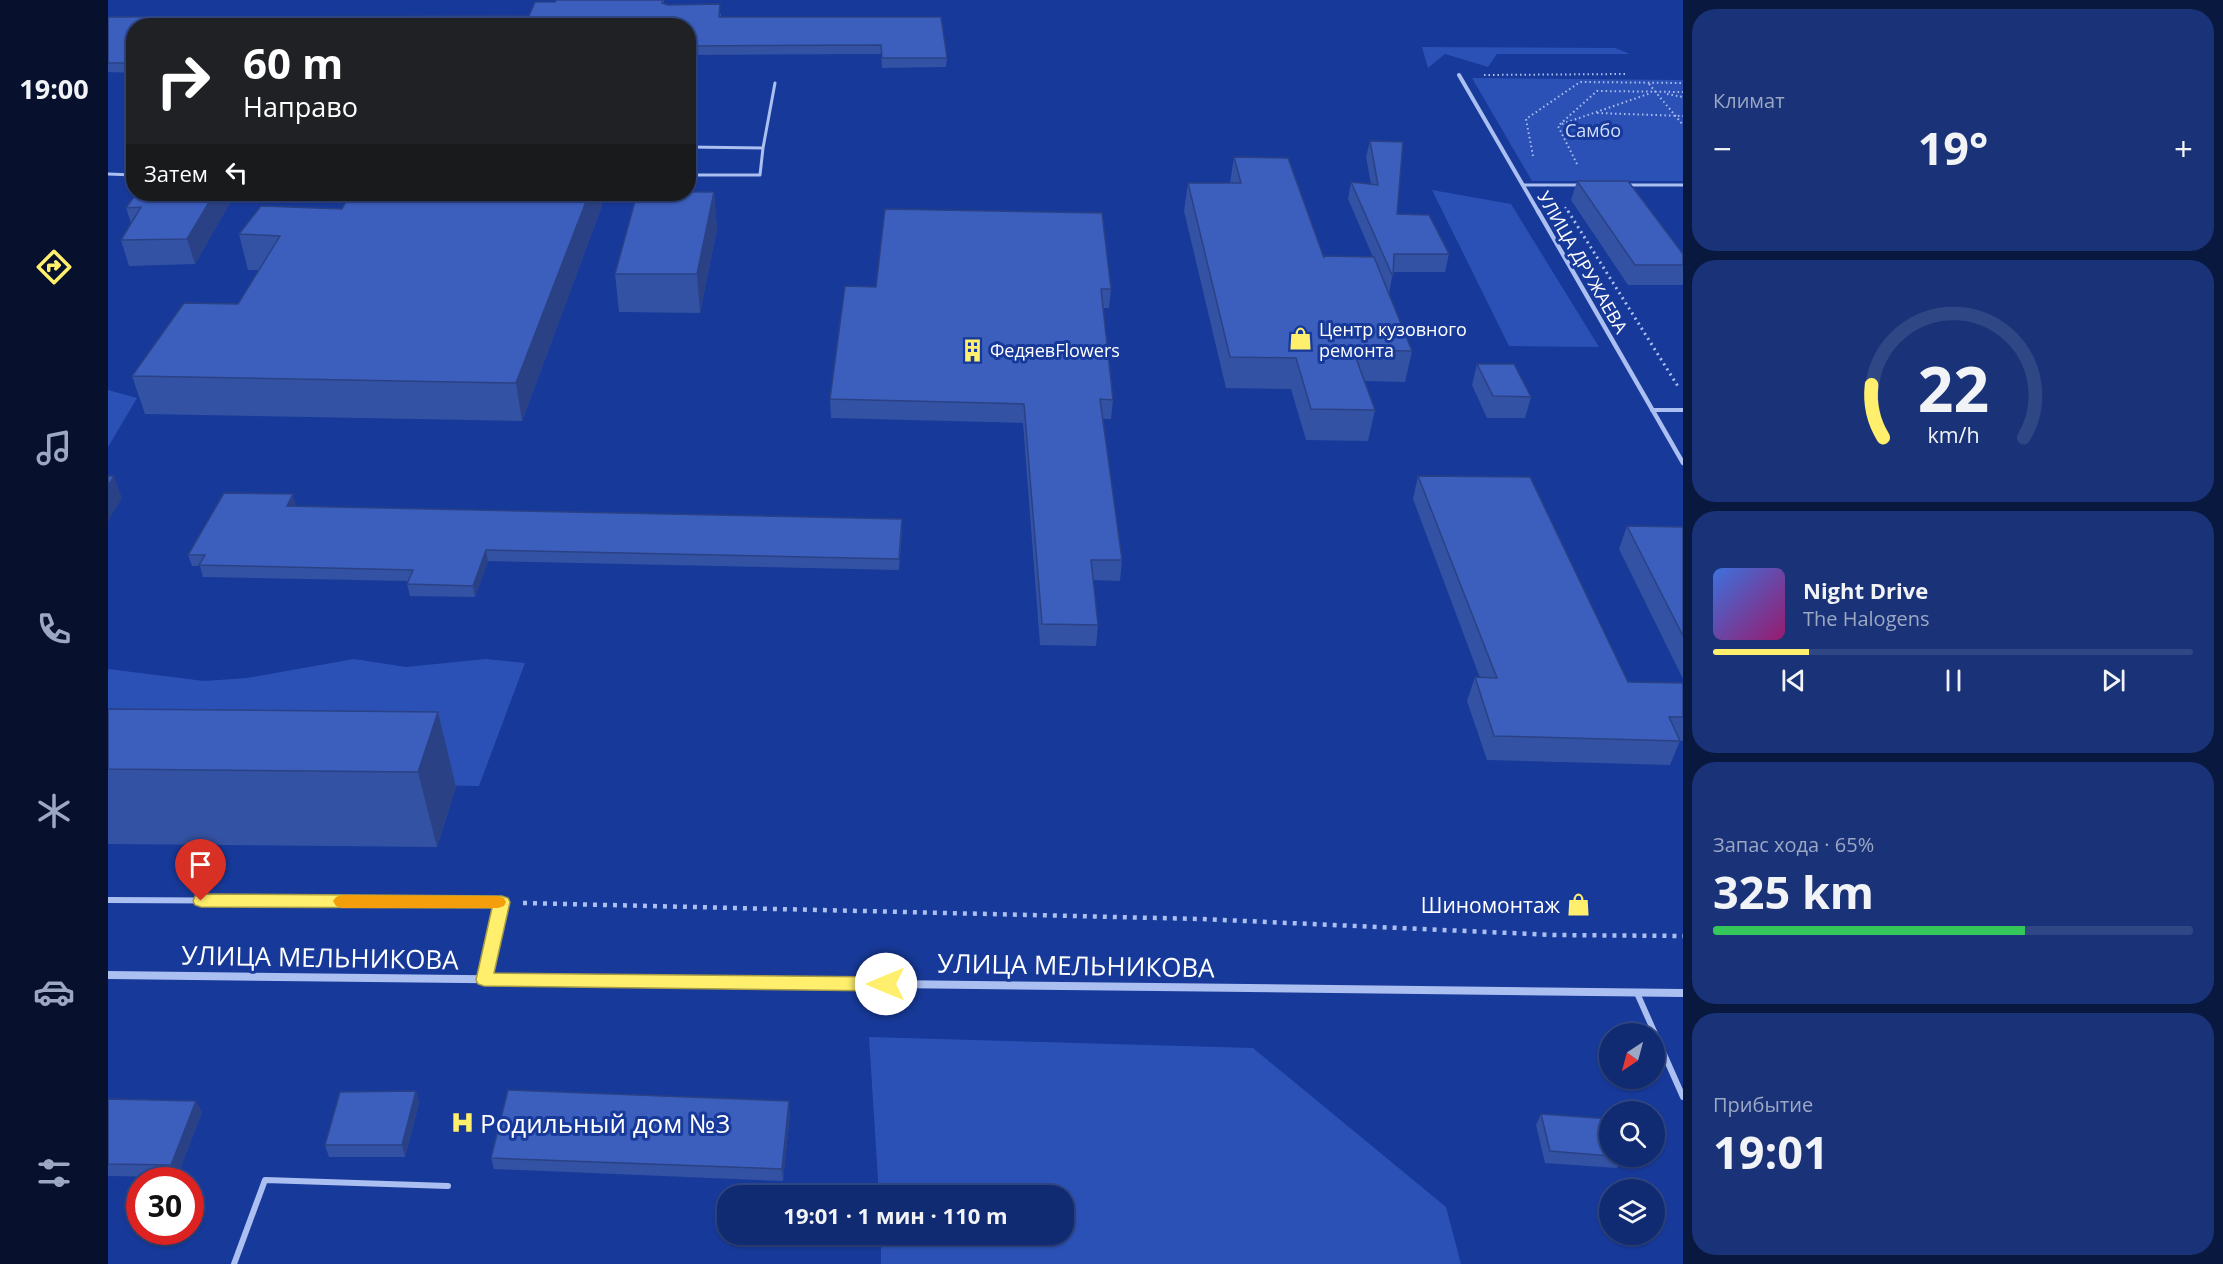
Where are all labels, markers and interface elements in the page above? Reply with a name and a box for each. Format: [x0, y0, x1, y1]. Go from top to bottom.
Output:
text: 60 m [243, 34, 343, 91]
icon: right [144, 42, 222, 120]
text: 19:00 [19, 70, 89, 107]
text: Климат [1713, 87, 1785, 114]
text: Направо [243, 88, 358, 125]
text: 19° [1918, 117, 1988, 178]
park label: Самбо [1565, 118, 1621, 142]
text: − [1713, 126, 1732, 171]
text: + [2174, 126, 2193, 171]
icon: left [220, 156, 253, 189]
text: Затем [144, 158, 208, 188]
street label: УЛИЦА ДРУЖАЕВА [1532, 186, 1634, 338]
icon: directions [33, 246, 75, 288]
place label: Центр кузовного ремонта [1319, 317, 1467, 362]
shop icon: Центр кузовного ремонта [1288, 326, 1314, 352]
building icon: ФедяевFlowers [959, 337, 985, 363]
place label: ФедяевFlowers [990, 338, 1120, 362]
text: 22 [1917, 345, 1989, 430]
text: km/h [1927, 420, 1979, 449]
icon: music [33, 427, 75, 469]
text: Night Drive [1803, 575, 1928, 605]
text: The Halogens [1803, 605, 1930, 632]
icon: phone [33, 608, 75, 650]
icon: previous [1777, 664, 1810, 697]
icon: pause [1937, 664, 1970, 697]
icon: next [2097, 664, 2130, 697]
icon: climate [33, 790, 75, 832]
text: Запас хода · 65% [1713, 831, 1874, 858]
pin [175, 839, 226, 901]
icon: arrive [184, 848, 217, 881]
text: 325 km [1713, 861, 1874, 922]
place label: Шиномонтаж [1421, 891, 1561, 919]
shop icon: Шиномонтаж [1565, 892, 1591, 918]
street label: УЛИЦА МЕЛЬНИКОВА [181, 937, 459, 977]
street label: УЛИЦА МЕЛЬНИКОВА [937, 945, 1215, 985]
position arrow [854, 952, 918, 1016]
icon: car [33, 971, 75, 1013]
north arrow [1599, 1023, 1665, 1089]
map controls [1599, 1023, 1665, 1245]
text: Прибытие [1713, 1091, 1813, 1118]
button: search [1599, 1101, 1665, 1167]
place label: Родильный дом №3 [480, 1105, 730, 1141]
hospital icon: Родильный дом №3 [449, 1110, 475, 1136]
text: 19:01 [1713, 1121, 1829, 1182]
icon: filters [33, 1152, 75, 1194]
speed limit sign: 30 [126, 1167, 204, 1245]
button: layers [1599, 1179, 1665, 1245]
text: 19:01 · 1 мин · 110 m [783, 1200, 1008, 1230]

